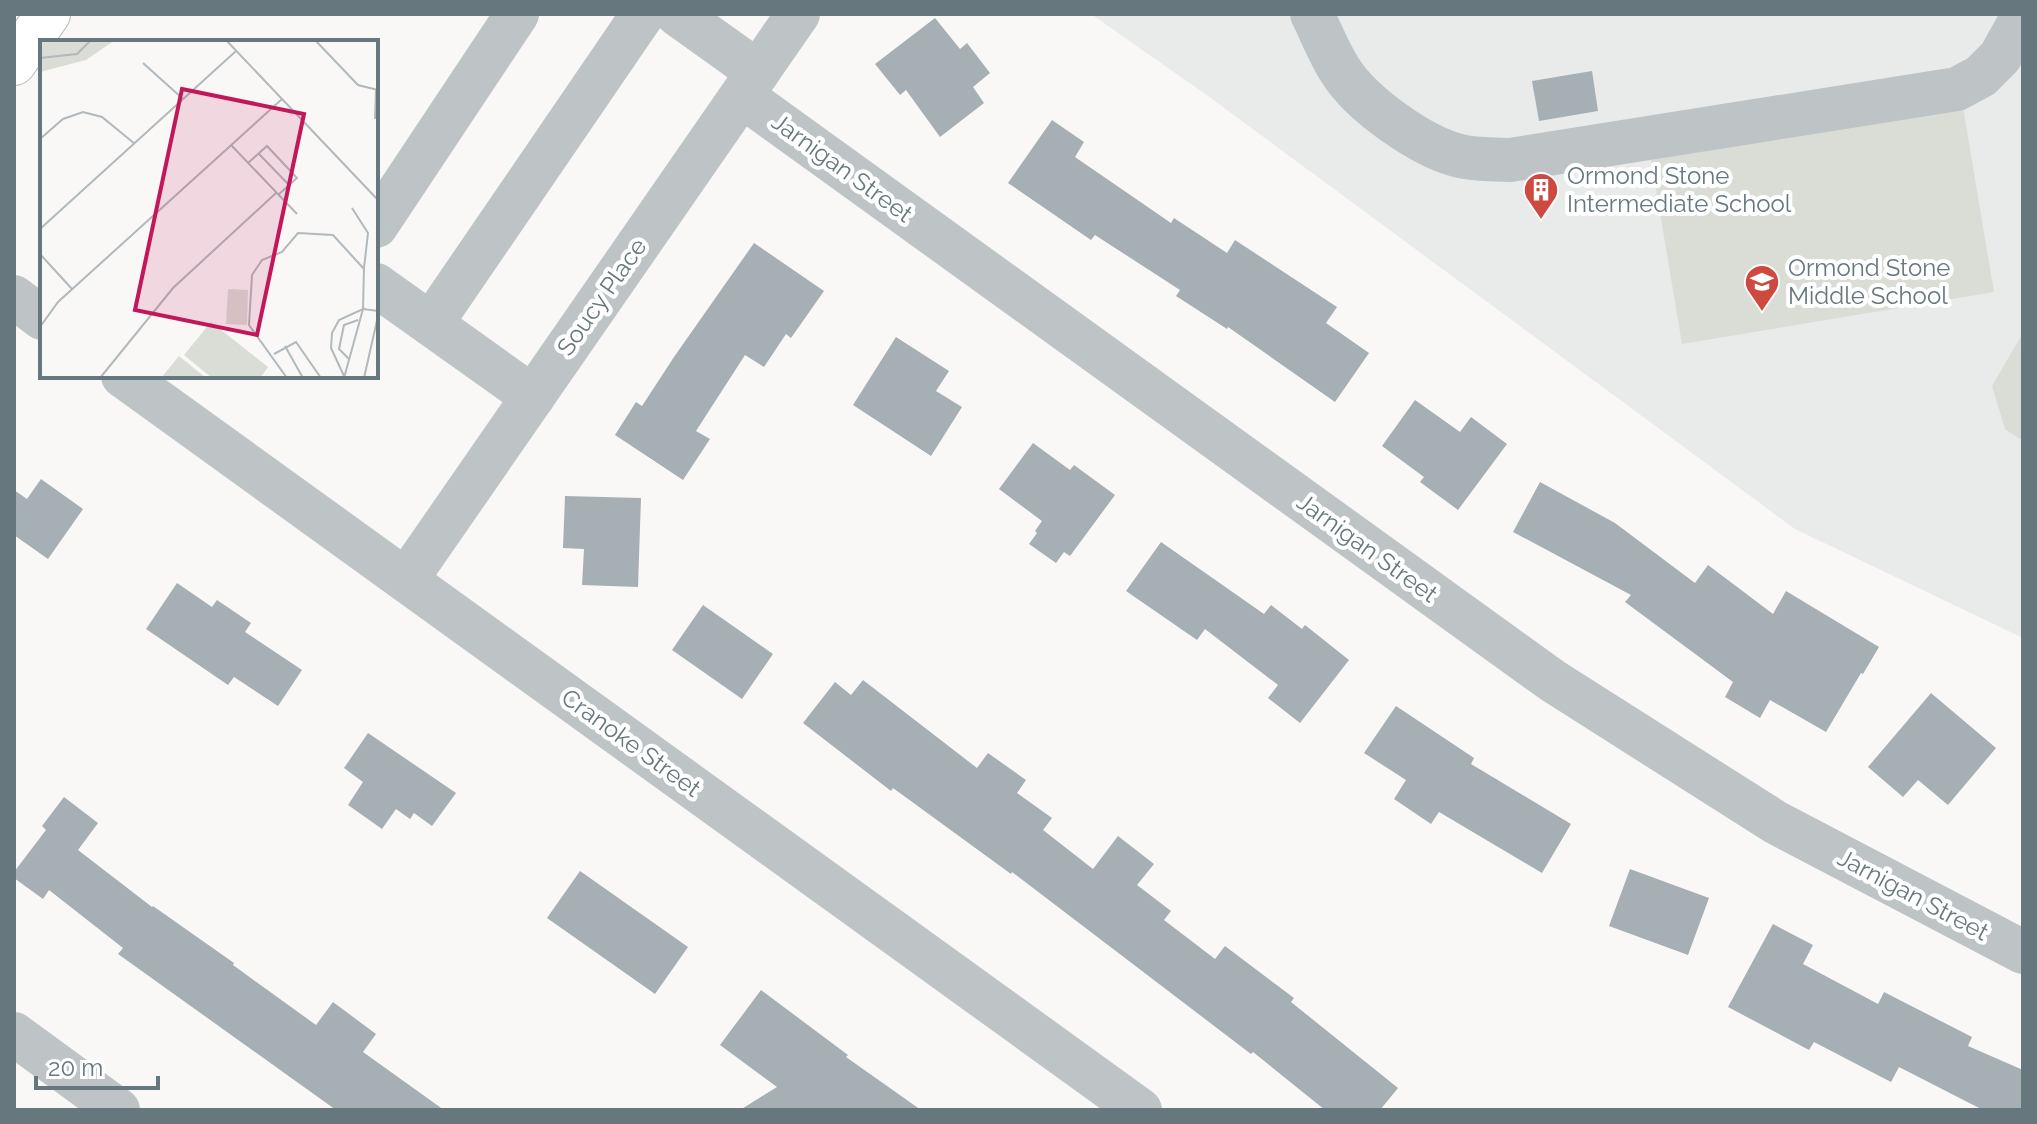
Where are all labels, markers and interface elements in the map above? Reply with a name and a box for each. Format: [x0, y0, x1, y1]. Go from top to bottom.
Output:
inset map [40, 40, 378, 378]
street label: Jarnigan Street [766, 107, 918, 228]
place label: Ormond Stone Intermediate School [1567, 161, 1792, 218]
building icon: Ormond Stone Intermediate School [1522, 171, 1560, 221]
street label: Soucy Place [551, 233, 653, 361]
place label: Ormond Stone Middle School [1788, 253, 1950, 310]
school or university icon: Ormond Stone Middle School [1743, 263, 1781, 313]
street label: Jarnigan Street [1291, 487, 1443, 608]
street label: Cranoke Street [556, 682, 707, 803]
street label: Jarnigan Street [1833, 843, 1994, 946]
scale bar [36, 1040, 158, 1090]
text: 20 m [48, 1053, 103, 1082]

